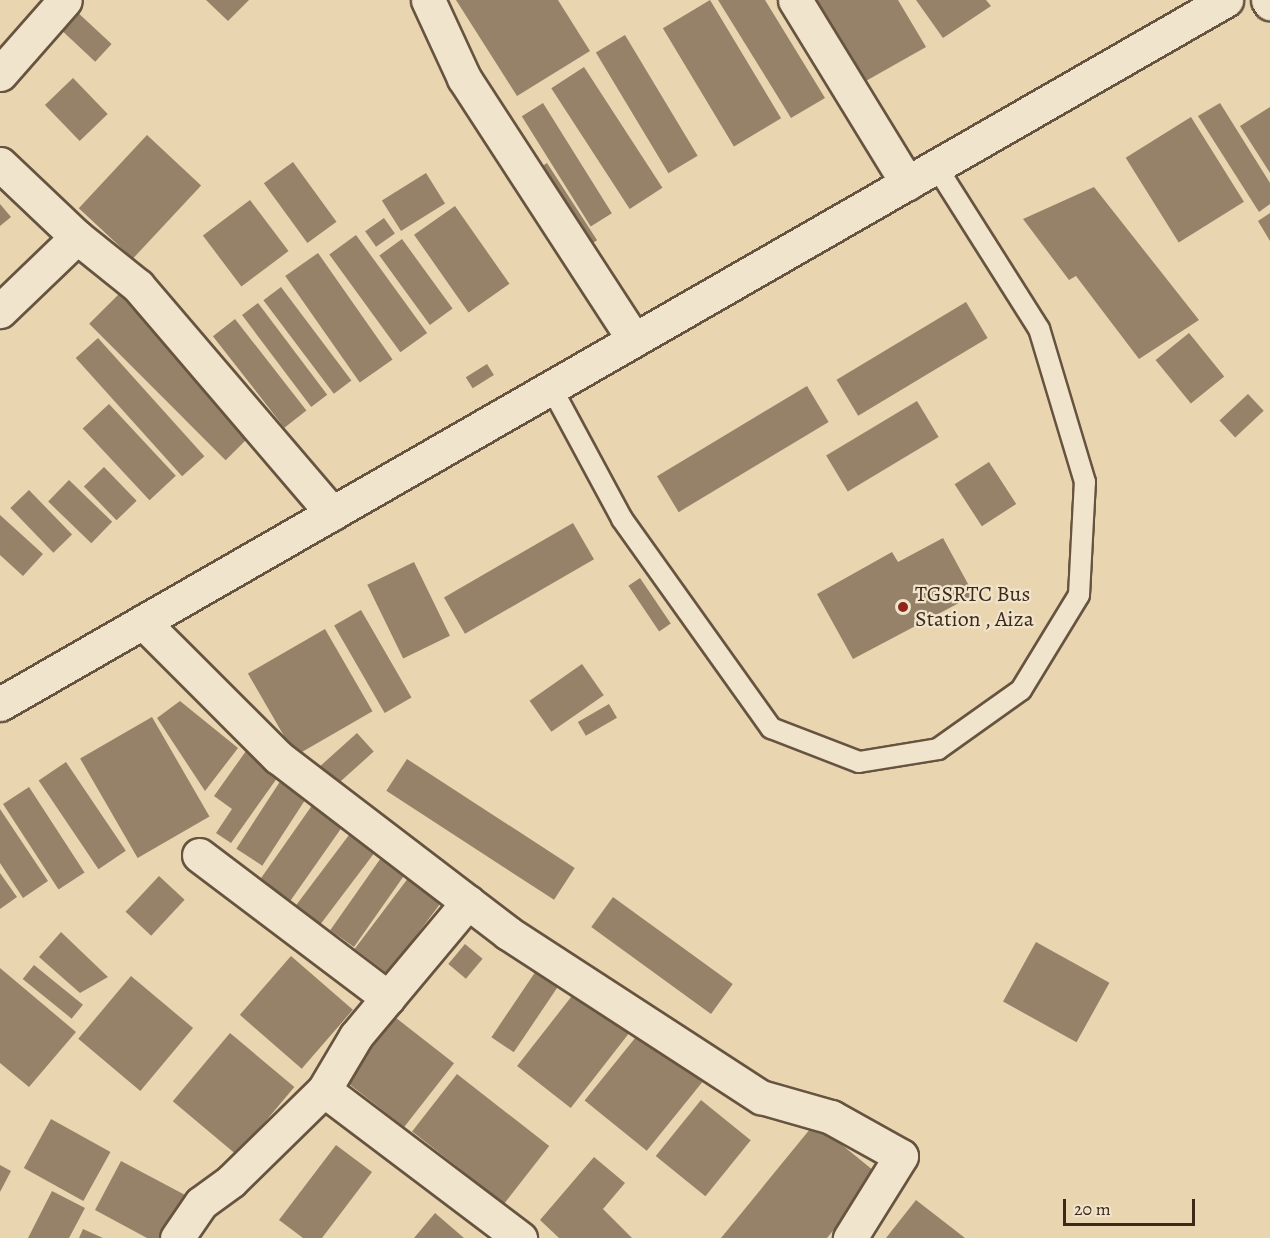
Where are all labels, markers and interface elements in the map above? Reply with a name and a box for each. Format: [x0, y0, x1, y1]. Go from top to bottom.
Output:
place label: TGSRTC Bus Station , Aiza [915, 581, 1035, 632]
marker: TGSRTC Bus Station , Aiza [896, 600, 910, 614]
scale bar [1066, 1187, 1198, 1225]
text: 20 m [1074, 1197, 1111, 1221]

